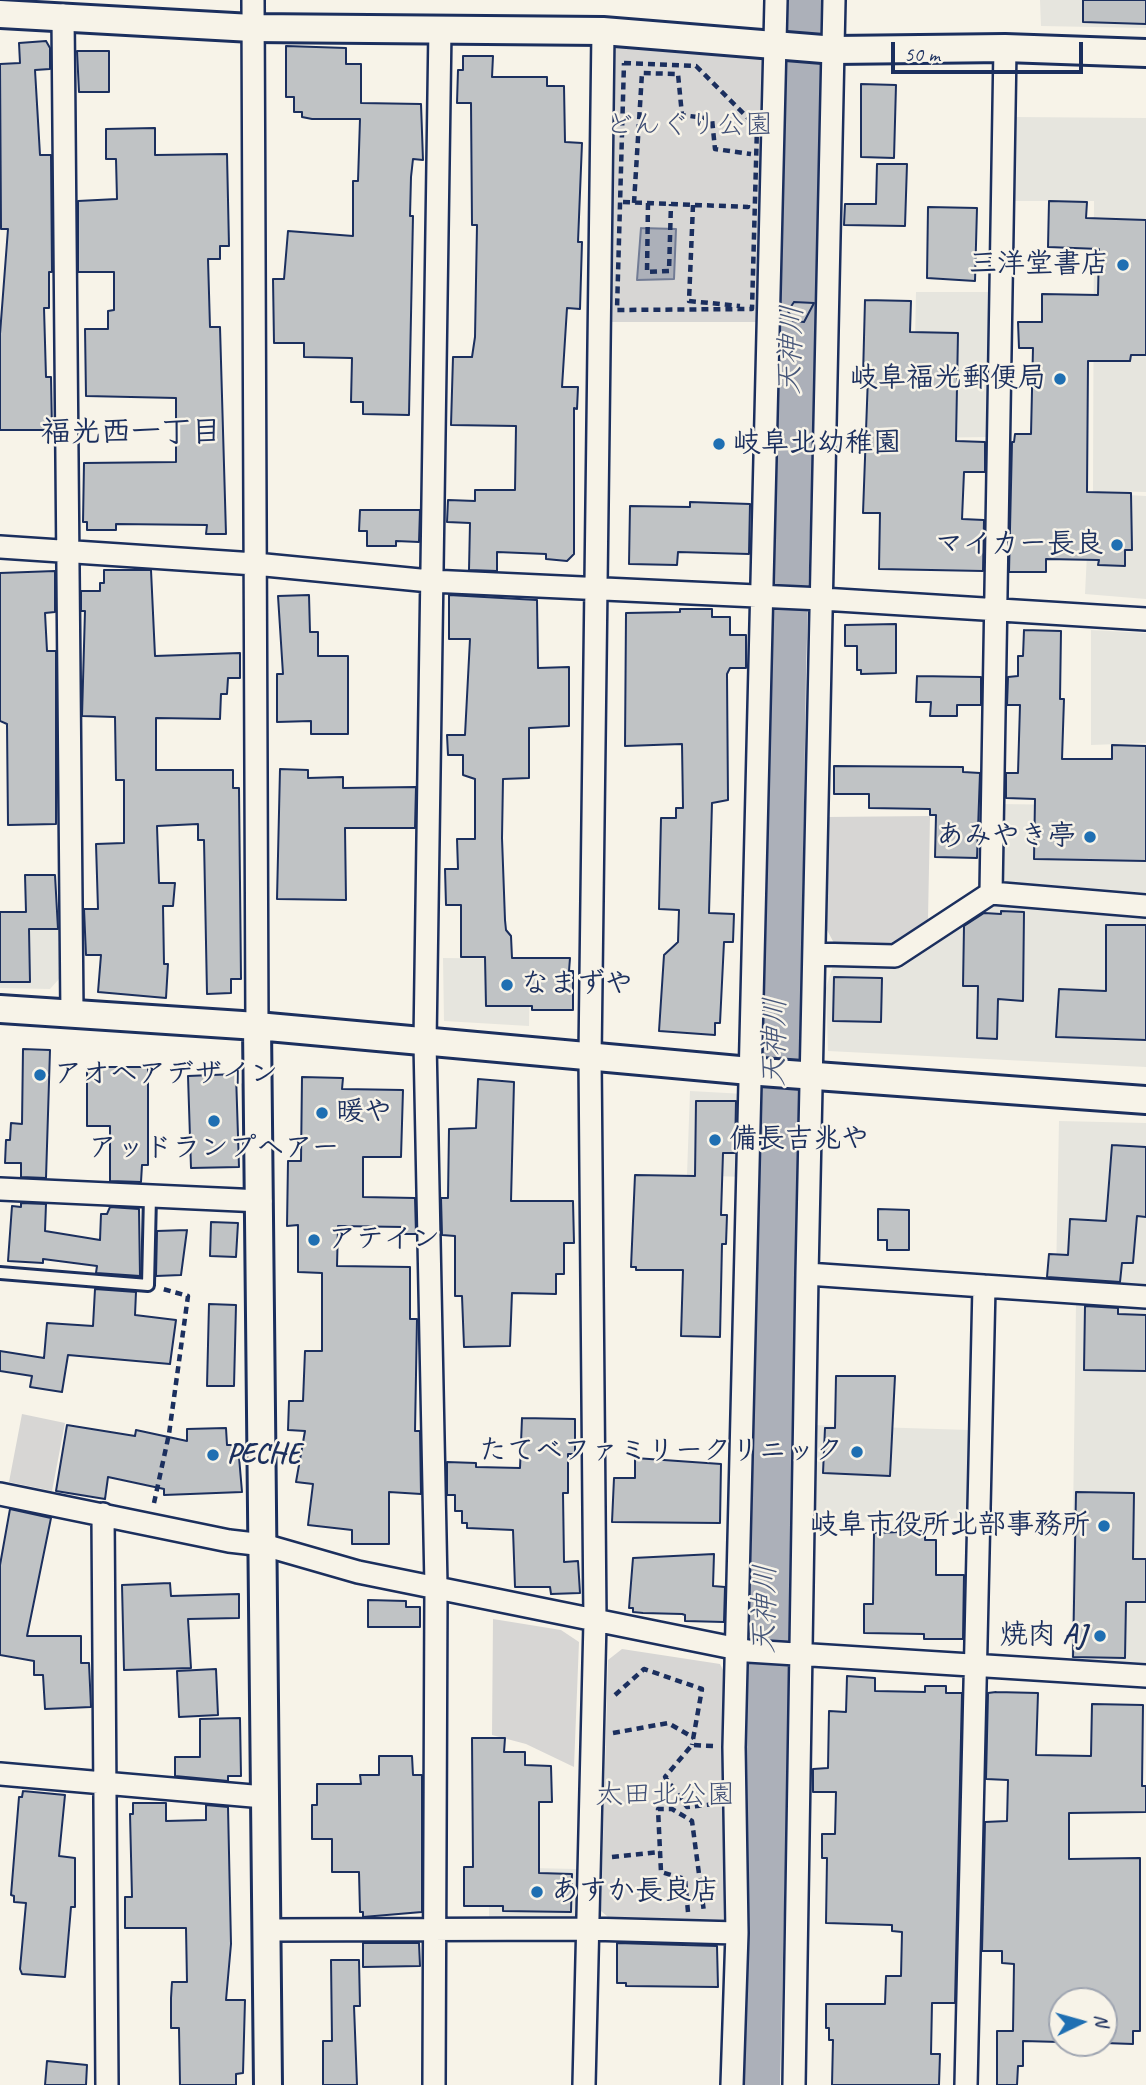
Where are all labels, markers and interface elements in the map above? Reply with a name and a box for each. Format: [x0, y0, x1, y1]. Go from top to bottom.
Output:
scale bar [894, 28, 1086, 72]
text: 50 m [904, 41, 940, 67]
park label: どんぐり公園 [605, 109, 773, 143]
place label: 三洋堂書店 [969, 248, 1109, 282]
marker: 三洋堂書店 [1115, 257, 1131, 273]
water label: 天神川 [772, 304, 812, 396]
place label: 岐阜福光郵便局 [850, 362, 1046, 396]
marker: 岐阜福光郵便局 [1052, 371, 1068, 387]
district label: 福光西一丁目 [41, 415, 221, 451]
place label: 岐阜北幼稚園 [733, 427, 901, 461]
marker: 岐阜北幼稚園 [711, 436, 727, 452]
place label: マイカー長良 [935, 528, 1103, 562]
marker: マイカー長良 [1109, 537, 1125, 553]
place label: あみやき亭 [936, 820, 1076, 854]
marker: あみやき亭 [1082, 829, 1098, 845]
place label: なまずや [521, 968, 633, 1002]
marker: なまずや [499, 977, 515, 993]
water label: 天神川 [757, 997, 795, 1087]
place label: アオヘアデザイン [54, 1058, 278, 1092]
marker: アオヘアデザイン [32, 1067, 48, 1083]
place label: 暖や [336, 1096, 392, 1130]
marker: 暖や [314, 1105, 330, 1121]
marker: アッドランプヘアー [206, 1113, 222, 1129]
place label: 備長吉兆や [729, 1123, 869, 1157]
place label: アッドランプヘアー [89, 1132, 339, 1166]
marker: 備長吉兆や [707, 1132, 723, 1148]
place label: アテイン [328, 1223, 440, 1257]
marker: アテイン [306, 1232, 322, 1248]
place label: たてべファミリークリニック [479, 1435, 843, 1469]
place label: PECHE [227, 1438, 300, 1472]
marker: たてべファミリークリニック [849, 1444, 865, 1460]
marker: PECHE [205, 1447, 221, 1463]
place label: 岐阜市役所北部事務所 [810, 1509, 1090, 1543]
marker: 岐阜市役所北部事務所 [1096, 1518, 1112, 1534]
water label: 天神川 [747, 1564, 785, 1654]
place label: 焼肉 AJ [1000, 1619, 1086, 1653]
marker: 焼肉 AJ [1092, 1628, 1108, 1644]
park label: 太田北公園 [595, 1779, 735, 1813]
place label: あすか長良店 [551, 1875, 719, 1909]
marker: あすか長良店 [529, 1884, 545, 1900]
north arrow [1048, 1987, 1118, 2057]
text: N [1089, 2013, 1114, 2027]

